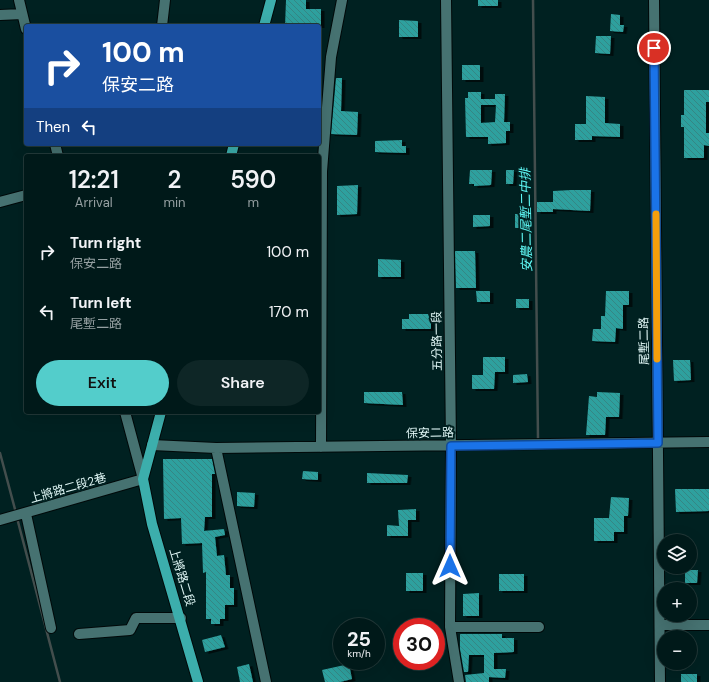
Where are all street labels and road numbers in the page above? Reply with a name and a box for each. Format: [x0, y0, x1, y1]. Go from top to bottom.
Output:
street label: 五分路一段 [428, 311, 446, 371]
street label: 尾塹二路 [636, 317, 652, 365]
street label: 保安二路 [406, 425, 454, 441]
street label: 上將路二段2巷 [28, 469, 108, 507]
street label: 上將路二段 [166, 546, 198, 608]

